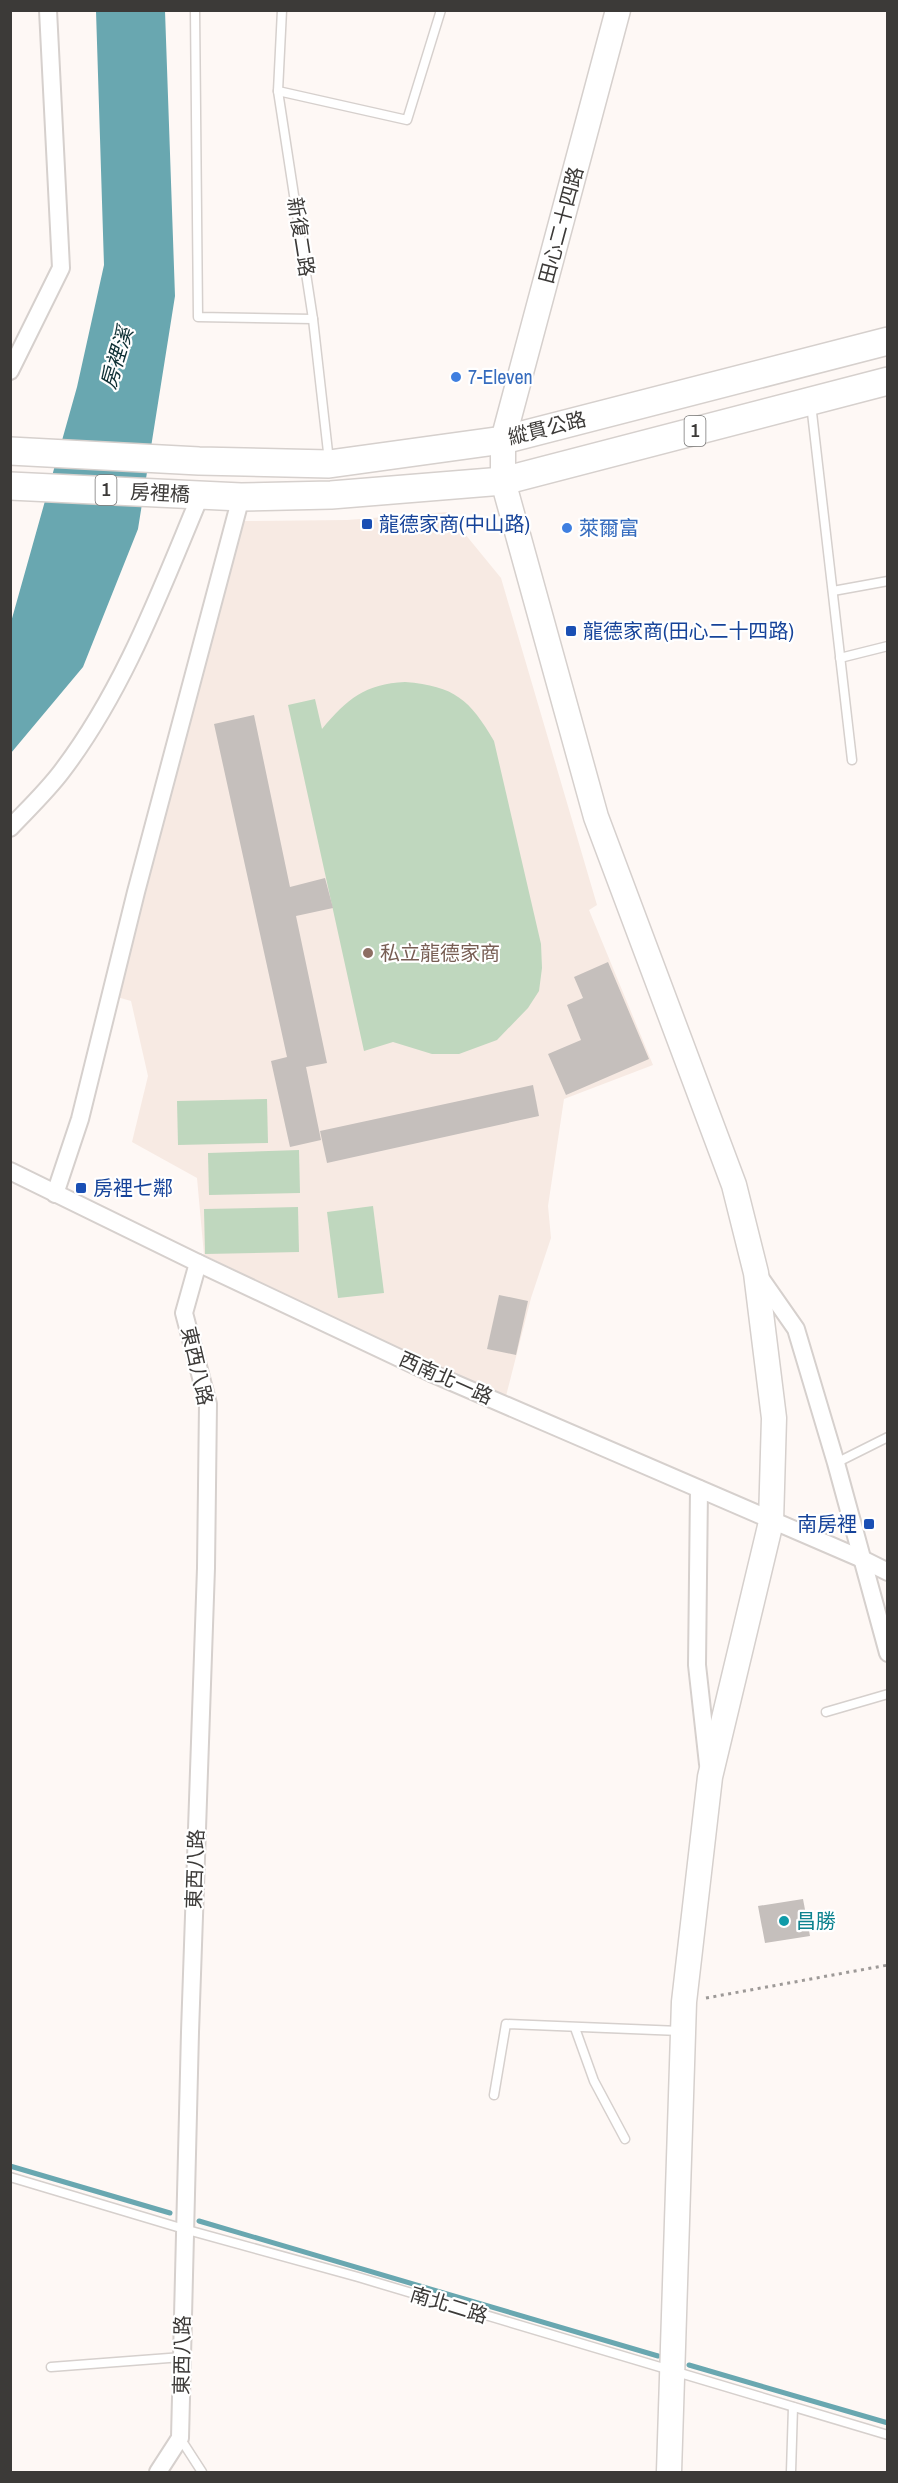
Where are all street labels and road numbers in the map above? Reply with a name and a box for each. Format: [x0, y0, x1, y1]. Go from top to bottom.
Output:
street label: 田心二十四路 [532, 163, 589, 286]
street label: 新復二路 [282, 195, 321, 279]
street label: 縱貫公路 [505, 405, 589, 450]
road number: 1 [684, 416, 706, 446]
road number: 1 [96, 475, 116, 505]
street label: 房裡橋 [129, 477, 191, 508]
street label: 東西八路 [175, 1324, 220, 1408]
street label: 西南北一路 [395, 1345, 497, 1410]
street label: 東西八路 [180, 1829, 209, 1909]
street label: 南北二路 [407, 2280, 491, 2329]
street label: 東西八路 [167, 2315, 196, 2395]

